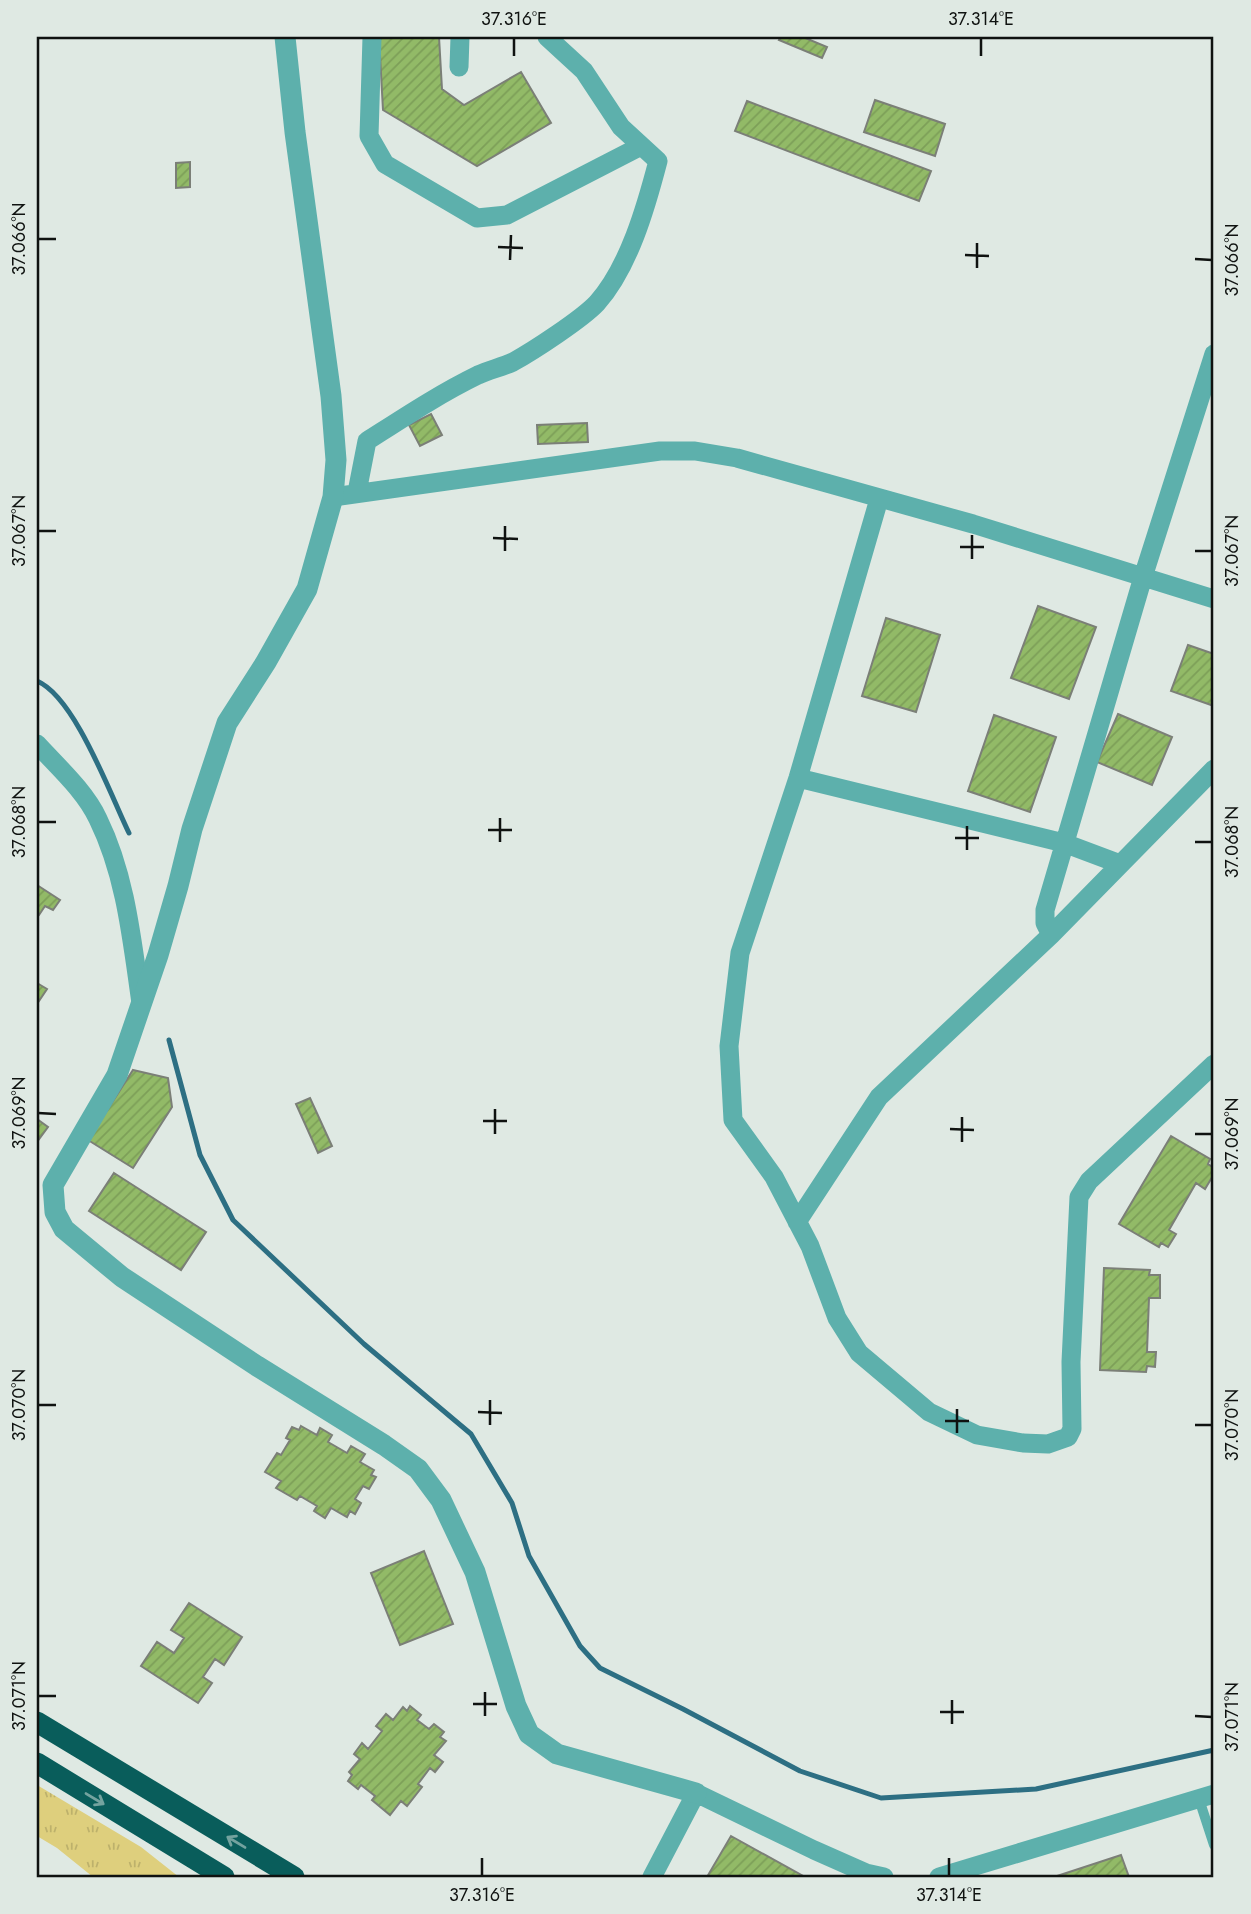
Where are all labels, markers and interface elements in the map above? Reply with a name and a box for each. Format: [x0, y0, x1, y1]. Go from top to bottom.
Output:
text: 37.316°E [481, 6, 547, 32]
text: 37.314°E [948, 6, 1014, 32]
text: 37.066°N [6, 202, 32, 276]
text: 37.066°N [1219, 223, 1245, 297]
text: 37.067°N [6, 495, 32, 567]
text: 37.067°N [1219, 515, 1245, 587]
text: 37.068°N [6, 786, 32, 858]
text: 37.068°N [1219, 806, 1245, 878]
text: 37.069°N [6, 1076, 32, 1150]
text: 37.069°N [1219, 1097, 1245, 1171]
text: 37.070°N [6, 1369, 32, 1441]
text: 37.070°N [1219, 1389, 1245, 1461]
text: 37.071°N [6, 1661, 32, 1731]
text: 37.071°N [1219, 1682, 1245, 1752]
one-way arrow [85, 1792, 105, 1806]
one-way arrow [226, 1835, 246, 1849]
text: 37.316°E [449, 1882, 515, 1908]
text: 37.314°E [916, 1882, 982, 1908]

